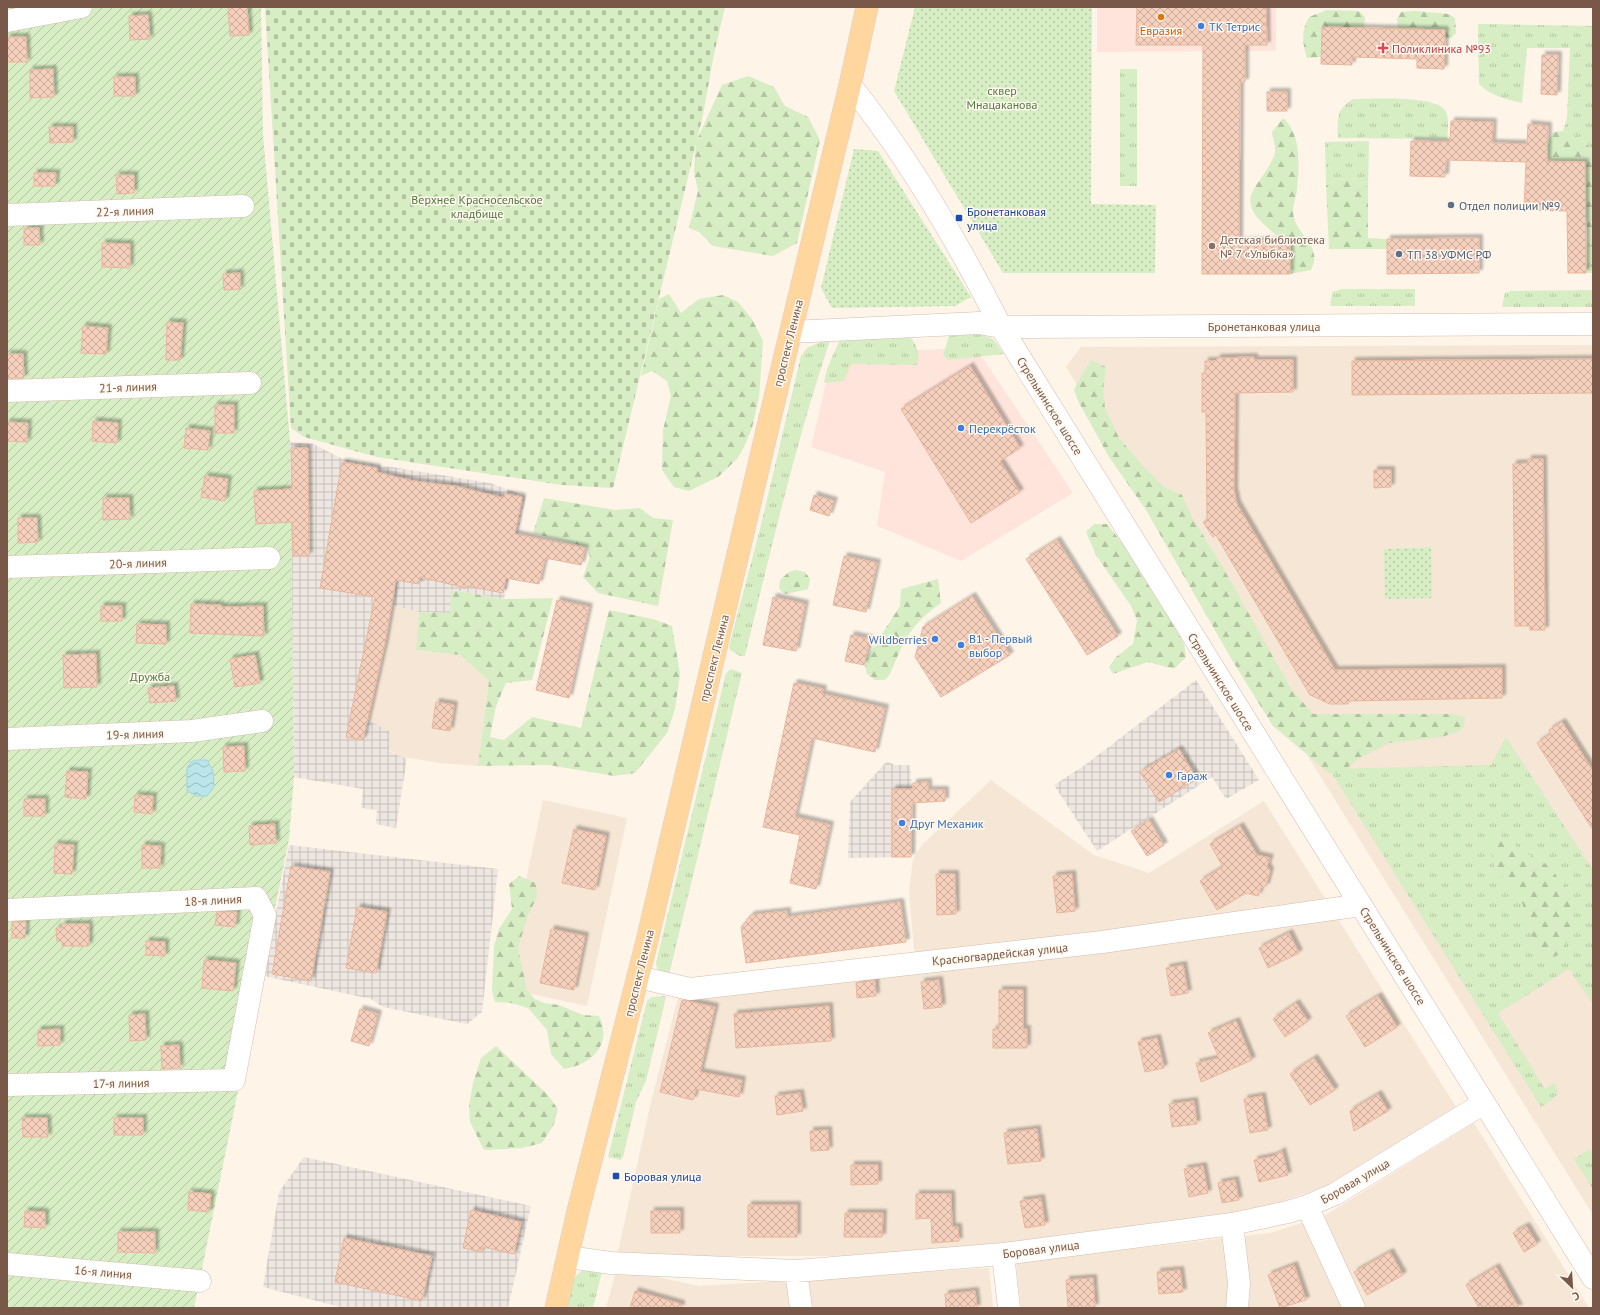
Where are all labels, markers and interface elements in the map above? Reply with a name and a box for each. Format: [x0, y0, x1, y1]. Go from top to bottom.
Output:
marker: Евразия [1156, 12, 1166, 22]
place label: ТК Тетрис [1209, 19, 1261, 34]
marker: ТК Тетрис [1196, 21, 1206, 31]
place label: Евразия [1140, 23, 1182, 38]
place label: Поликлиника №93 [1392, 41, 1491, 56]
marker: Поликлиника №93 [1377, 42, 1389, 54]
park label: сквер Мнацаканова [967, 83, 1038, 112]
park label: Верхнее Красносельское кладбище [411, 192, 543, 221]
place label: Отдел полиции №9 [1459, 198, 1560, 213]
marker: Отдел полиции №9 [1446, 200, 1456, 210]
street label: 22-я линия [96, 202, 154, 220]
place label: Бронетанковая улица [967, 204, 1046, 233]
marker: Бронетанковая улица [954, 213, 964, 223]
place label: Детская библиотека № 7 «Улыбка» [1220, 232, 1325, 261]
marker: Детская библиотека № 7 «Улыбка» [1207, 241, 1217, 251]
place label: ТП 38 УФМС РФ [1407, 247, 1491, 262]
marker: ТП 38 УФМС РФ [1394, 249, 1404, 259]
street label: проспект Ленина [770, 298, 806, 388]
street label: Бронетанковая улица [1208, 319, 1320, 334]
street label: Стрельнинское шоссе [1014, 354, 1086, 458]
street label: 21-я линия [99, 378, 157, 396]
place label: Перекрёсток [969, 421, 1036, 436]
marker: Перекрёсток [956, 423, 966, 433]
street label: 20-я линия [109, 554, 167, 572]
street label: проспект Ленина [696, 613, 732, 703]
street label: Стрельнинское шоссе [1185, 630, 1257, 734]
place label: В1 - Первый выбор [969, 631, 1032, 660]
place label: Wildberries [869, 632, 927, 647]
marker: Wildberries [930, 634, 940, 644]
marker: В1 - Первый выбор [956, 640, 966, 650]
park label: Дружба [130, 669, 170, 684]
street label: 19-я линия [106, 725, 164, 743]
place label: Гараж [1177, 768, 1207, 783]
marker: Гараж [1164, 770, 1174, 780]
place label: Друг Механик [910, 816, 984, 831]
marker: Друг Механик [897, 818, 907, 828]
street label: 18-я линия [184, 891, 242, 909]
street label: Стрельнинское шоссе [1357, 904, 1429, 1008]
street label: проспект Ленина [621, 928, 657, 1018]
street label: Красногвардейская улица [931, 939, 1069, 969]
street label: 17-я линия [92, 1075, 150, 1091]
street label: Боровая улица [1318, 1155, 1392, 1207]
place label: Боровая улица [624, 1169, 701, 1184]
marker: Боровая улица [611, 1171, 621, 1181]
street label: Боровая улица [1002, 1237, 1080, 1261]
street label: 16-я линия [74, 1262, 132, 1282]
north arrow [1552, 1267, 1592, 1307]
text: С [1570, 1288, 1582, 1304]

